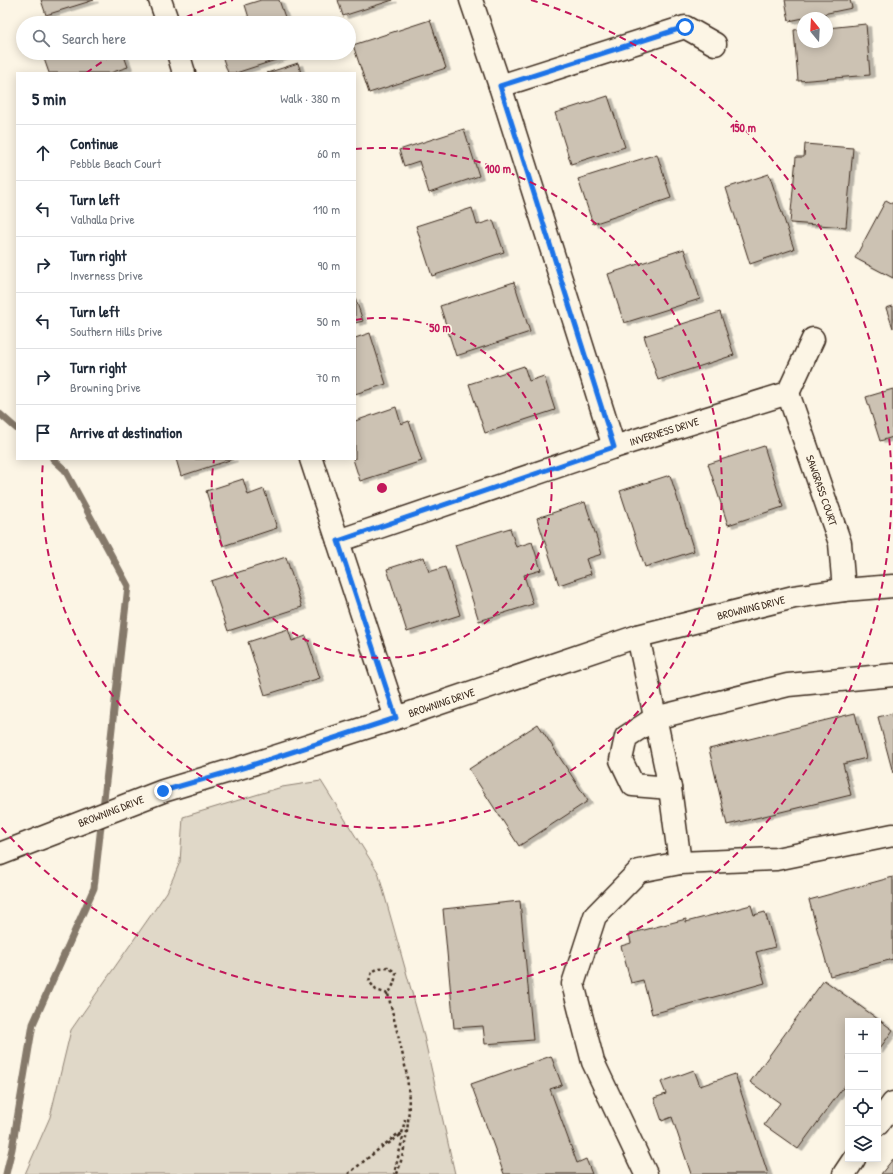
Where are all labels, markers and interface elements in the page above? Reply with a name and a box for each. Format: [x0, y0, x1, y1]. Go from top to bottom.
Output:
north arrow [797, 12, 833, 48]
search box [16, 16, 356, 60]
route start [676, 18, 694, 36]
icon: search [30, 27, 52, 49]
text: Search here [62, 28, 126, 49]
text: 5 min [32, 87, 66, 110]
text: Walk · 380 m [280, 89, 340, 107]
text: 150 m [730, 119, 756, 136]
text: Continue [70, 133, 118, 154]
icon: ahead [32, 142, 54, 164]
text: 60 m [317, 144, 340, 162]
text: Pebble Beach Court [70, 154, 161, 172]
text: 100 m [485, 160, 511, 177]
text: Turn left [70, 189, 120, 210]
icon: left [32, 198, 54, 220]
text: 110 m [313, 200, 340, 218]
text: Valhalla Drive [70, 210, 135, 228]
text: Turn right [70, 245, 126, 266]
icon: right [32, 254, 54, 276]
text: 90 m [318, 256, 340, 274]
text: Inverness Drive [70, 266, 143, 284]
text: Turn left [70, 301, 120, 322]
icon: left [32, 310, 54, 332]
text: 50 m [317, 312, 340, 330]
text: 50 m [429, 319, 451, 336]
text: Southern Hills Drive [70, 322, 162, 340]
text: Turn right [70, 357, 126, 378]
icon: right [32, 366, 54, 388]
text: 70 m [316, 368, 340, 386]
text: Browning Drive [70, 378, 141, 396]
street label: INVERNESS DRIVE [628, 414, 701, 449]
icon: arrive [32, 422, 54, 444]
text: Arrive at destination [70, 422, 182, 443]
street label: SAWGRASS COURT [803, 453, 841, 528]
centre of rings [375, 481, 389, 495]
street label: BROWNING DRIVE [716, 592, 787, 623]
street label: BROWNING DRIVE [406, 685, 477, 720]
route end [154, 782, 172, 800]
street label: BROWNING DRIVE [76, 792, 146, 830]
map controls [845, 1018, 881, 1162]
button: + [845, 1018, 881, 1054]
button: − [845, 1054, 881, 1090]
button: locate [845, 1090, 881, 1126]
button: layers [845, 1126, 881, 1162]

